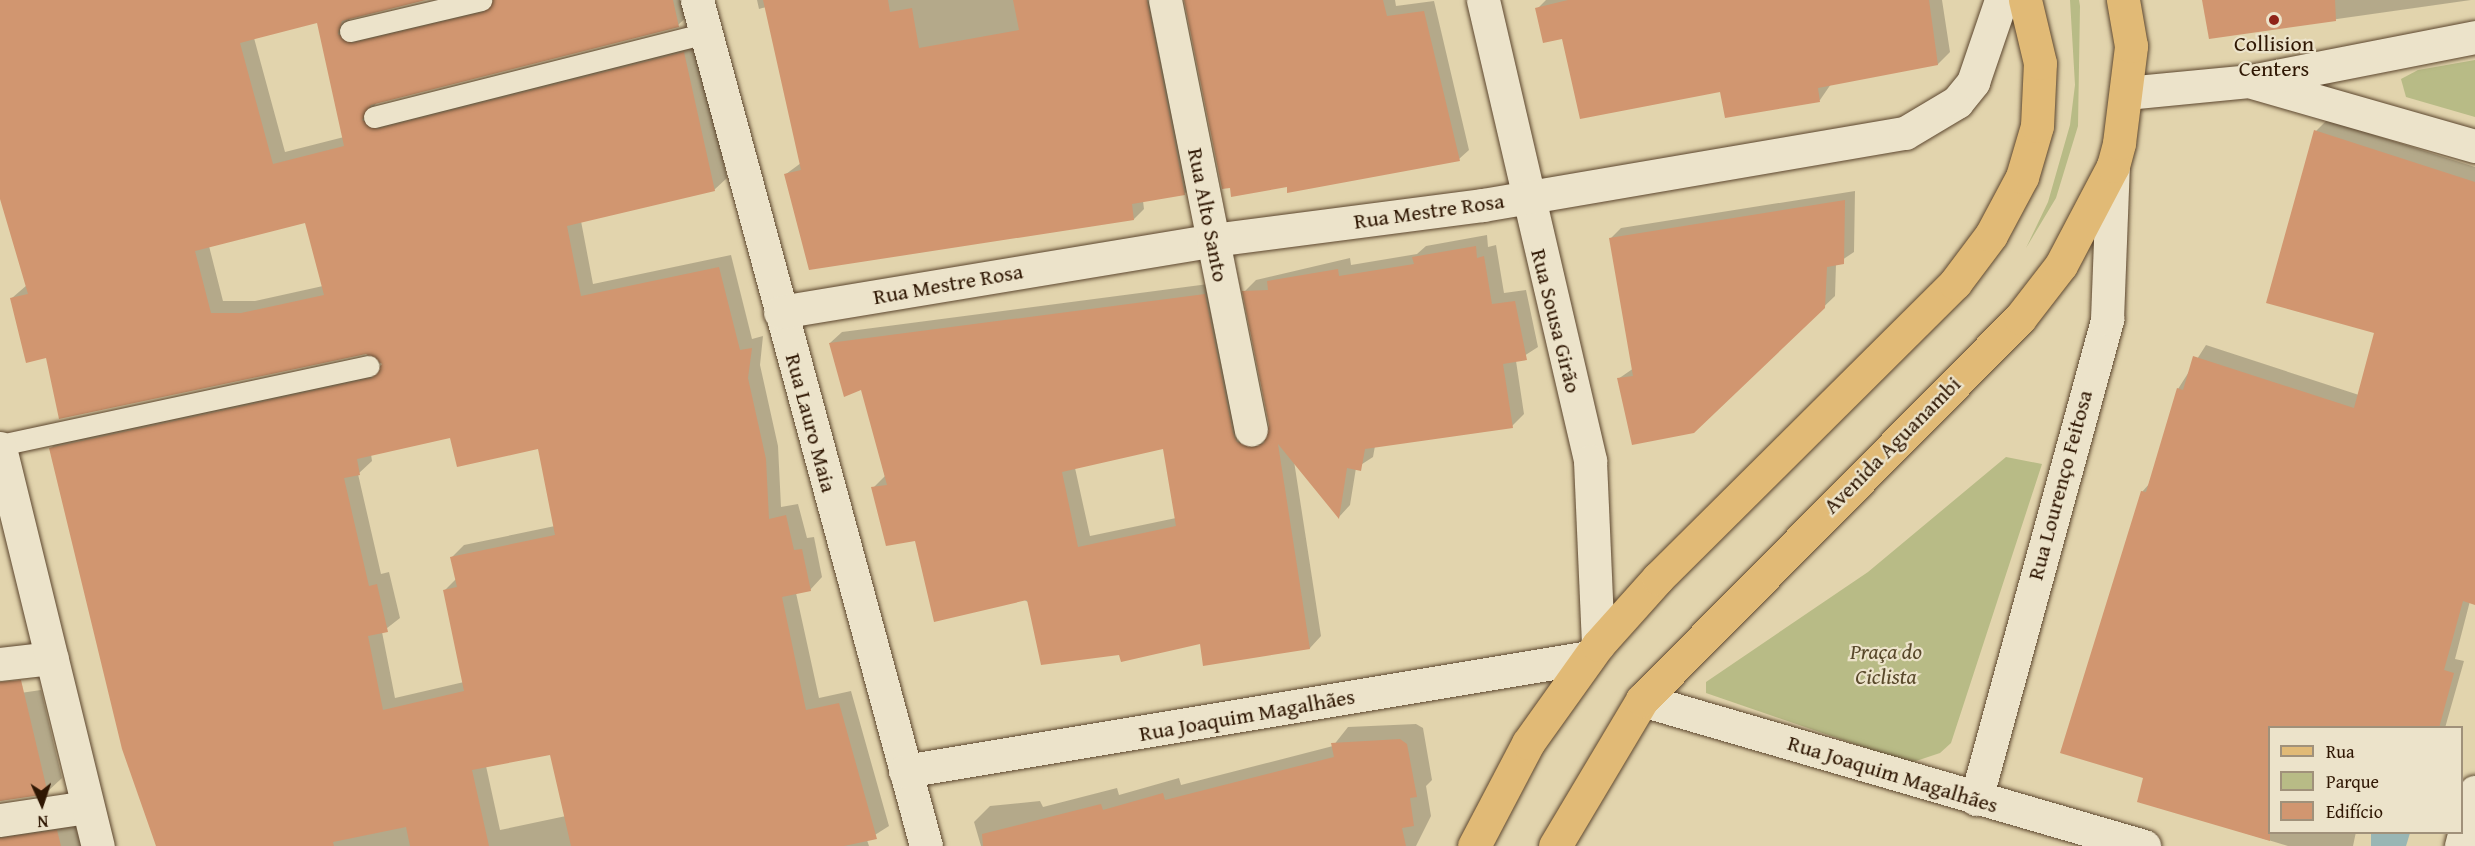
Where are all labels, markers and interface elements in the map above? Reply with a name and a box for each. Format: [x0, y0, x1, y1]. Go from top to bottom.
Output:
marker: Collision Centers [2267, 13, 2281, 27]
place label: Collision Centers [2234, 30, 2314, 82]
street label: Rua Alto Santo [1182, 146, 1234, 284]
street label: Rua Mestre Rosa [1352, 187, 1506, 235]
street label: Rua Sousa Girão [1525, 246, 1587, 396]
street label: Rua Mestre Rosa [871, 258, 1025, 310]
street label: Rua Lauro Maia [780, 351, 842, 495]
street label: Avenida Aguanambi [1818, 371, 1966, 519]
street label: Rua Lourenço Feitosa [2022, 387, 2098, 583]
park label: Praça do Ciclista [1850, 638, 1922, 690]
street label: Rua Joaquim Magalhães [1137, 683, 1357, 747]
legend [2268, 726, 2463, 834]
street label: Rua Joaquim Magalhães [1785, 729, 2001, 819]
text: Rua [2326, 738, 2355, 765]
text: Parque [2326, 768, 2379, 795]
north arrow [12, 774, 72, 834]
text: Edifício [2326, 798, 2383, 825]
text: N [37, 810, 49, 834]

